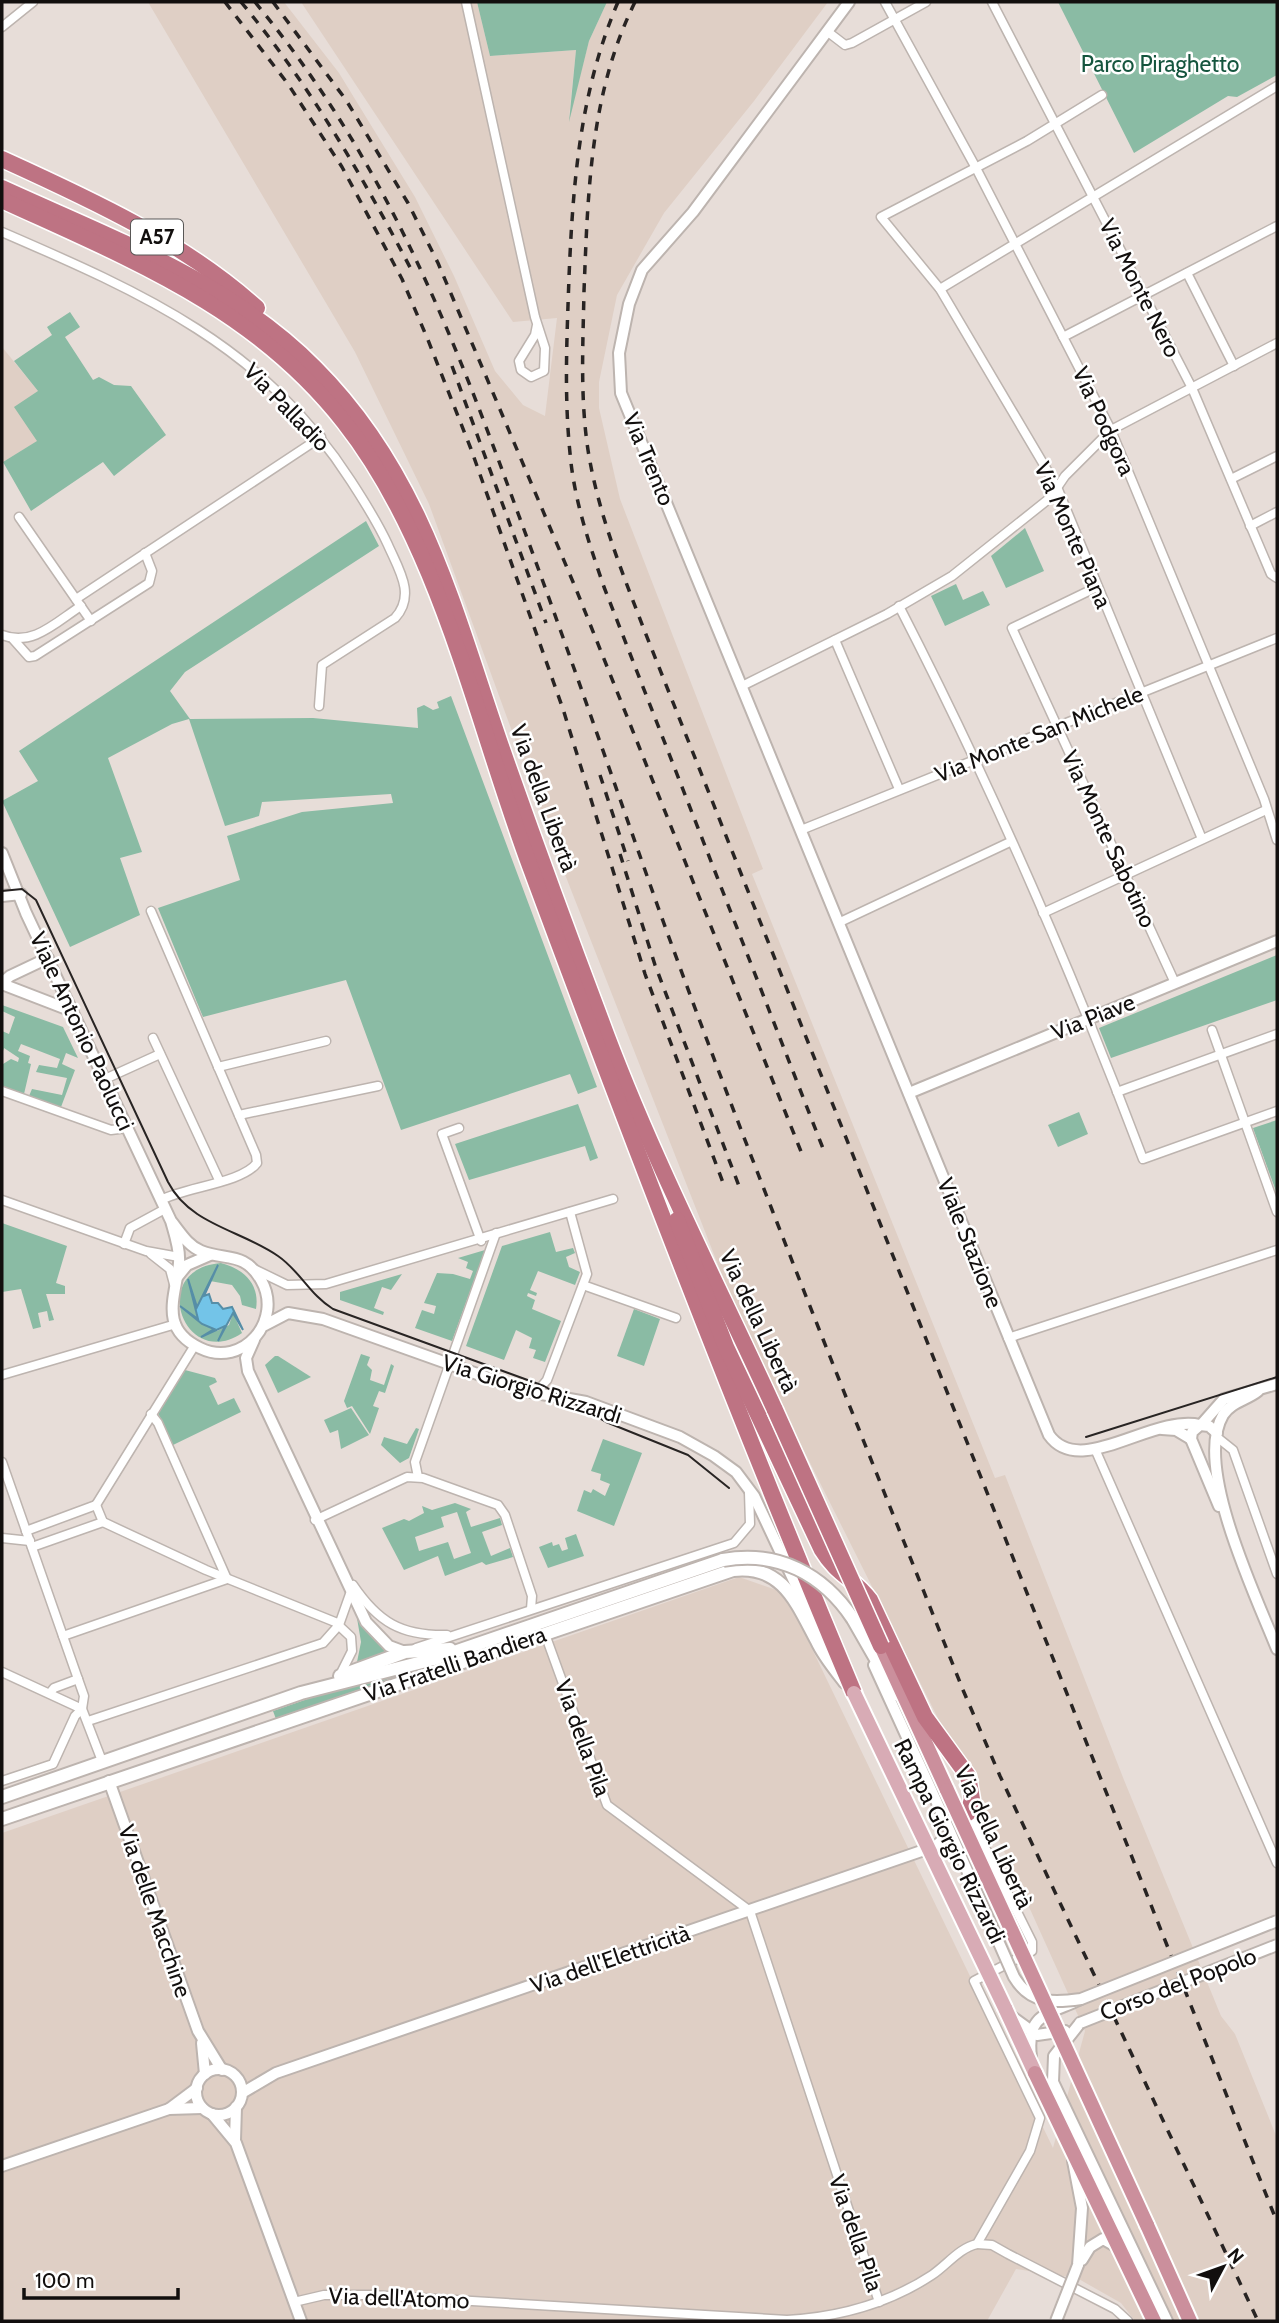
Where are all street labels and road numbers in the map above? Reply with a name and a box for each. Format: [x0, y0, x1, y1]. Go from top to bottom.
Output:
street label: Via Monte Nero [1093, 214, 1187, 362]
road number: A57 [131, 219, 183, 254]
street label: Via Palladio [238, 357, 336, 457]
street label: Via Podgora [1067, 362, 1141, 480]
street label: Via Trento [617, 408, 681, 510]
street label: Via Monte Piana [1028, 457, 1118, 613]
street label: Via Monte San Michele [931, 679, 1147, 789]
street label: Via della Libertà [504, 721, 584, 875]
street label: Via Monte Sabotino [1056, 746, 1162, 932]
street label: Viale Antonio Paolucci [24, 927, 140, 1135]
street label: Via Piave [1047, 988, 1139, 1046]
street label: Viale Stazione [931, 1174, 1009, 1312]
street label: Via della Libertà [714, 1245, 804, 1397]
street label: Via Giorgio Rizzardi [439, 1348, 625, 1430]
street label: Via Fratelli Bandiera [360, 1620, 550, 1708]
street label: Via della Pila [549, 1676, 617, 1800]
street label: Rampa Giorgio Rizzardi [888, 1734, 1012, 1948]
street label: Via della Libertà [949, 1761, 1039, 1913]
street label: Via delle Macchine [112, 1821, 198, 2001]
street label: Via dell'Elettricità [527, 1919, 693, 1999]
street label: Corso del Popolo [1096, 1941, 1260, 2027]
street label: Via della Pila [823, 2171, 889, 2295]
street label: Via dell'Atomo [328, 2282, 470, 2314]

